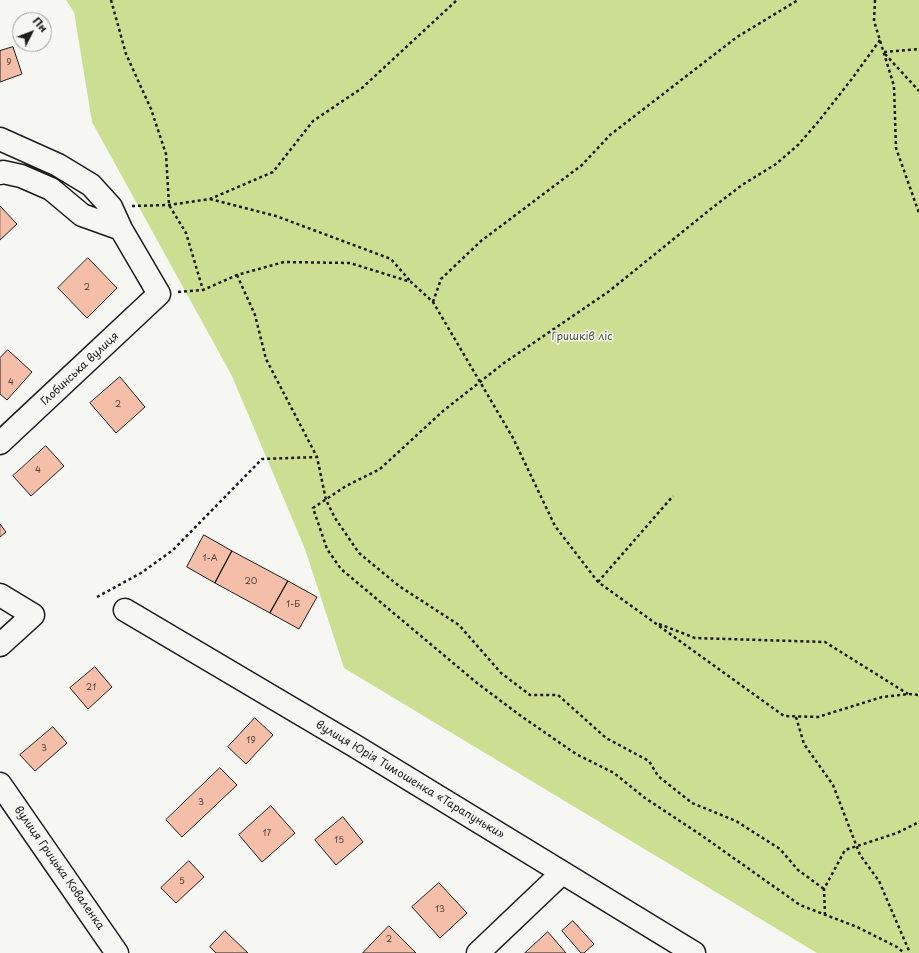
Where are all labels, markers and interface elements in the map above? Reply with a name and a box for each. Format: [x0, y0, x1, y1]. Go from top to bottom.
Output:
north arrow [12, 12, 52, 52]
text: Пн [29, 13, 52, 36]
house number: 9 [6, 58, 12, 68]
house number: 2 [84, 283, 90, 293]
street label: Глобинська вулиця [39, 330, 121, 408]
park label: Гришків ліс [552, 330, 612, 344]
house number: 4 [8, 378, 14, 388]
house number: 2 [115, 400, 121, 410]
house number: 4 [35, 466, 41, 476]
house number: 1-А [202, 554, 218, 564]
house number: 20 [245, 577, 257, 587]
house number: 1-Б [286, 600, 300, 610]
house number: 21 [86, 683, 96, 693]
street label: вулиця Юрія Тимошенка «Тарапуньки» [313, 718, 507, 842]
house number: 19 [246, 736, 256, 746]
house number: 3 [41, 744, 47, 754]
house number: 3 [198, 798, 204, 808]
street label: вулиця Грицька Коваленка [11, 804, 107, 932]
house number: 17 [263, 829, 271, 839]
house number: 15 [334, 836, 344, 846]
house number: 5 [179, 877, 185, 887]
house number: 13 [435, 905, 445, 915]
house number: 2 [386, 935, 392, 945]

